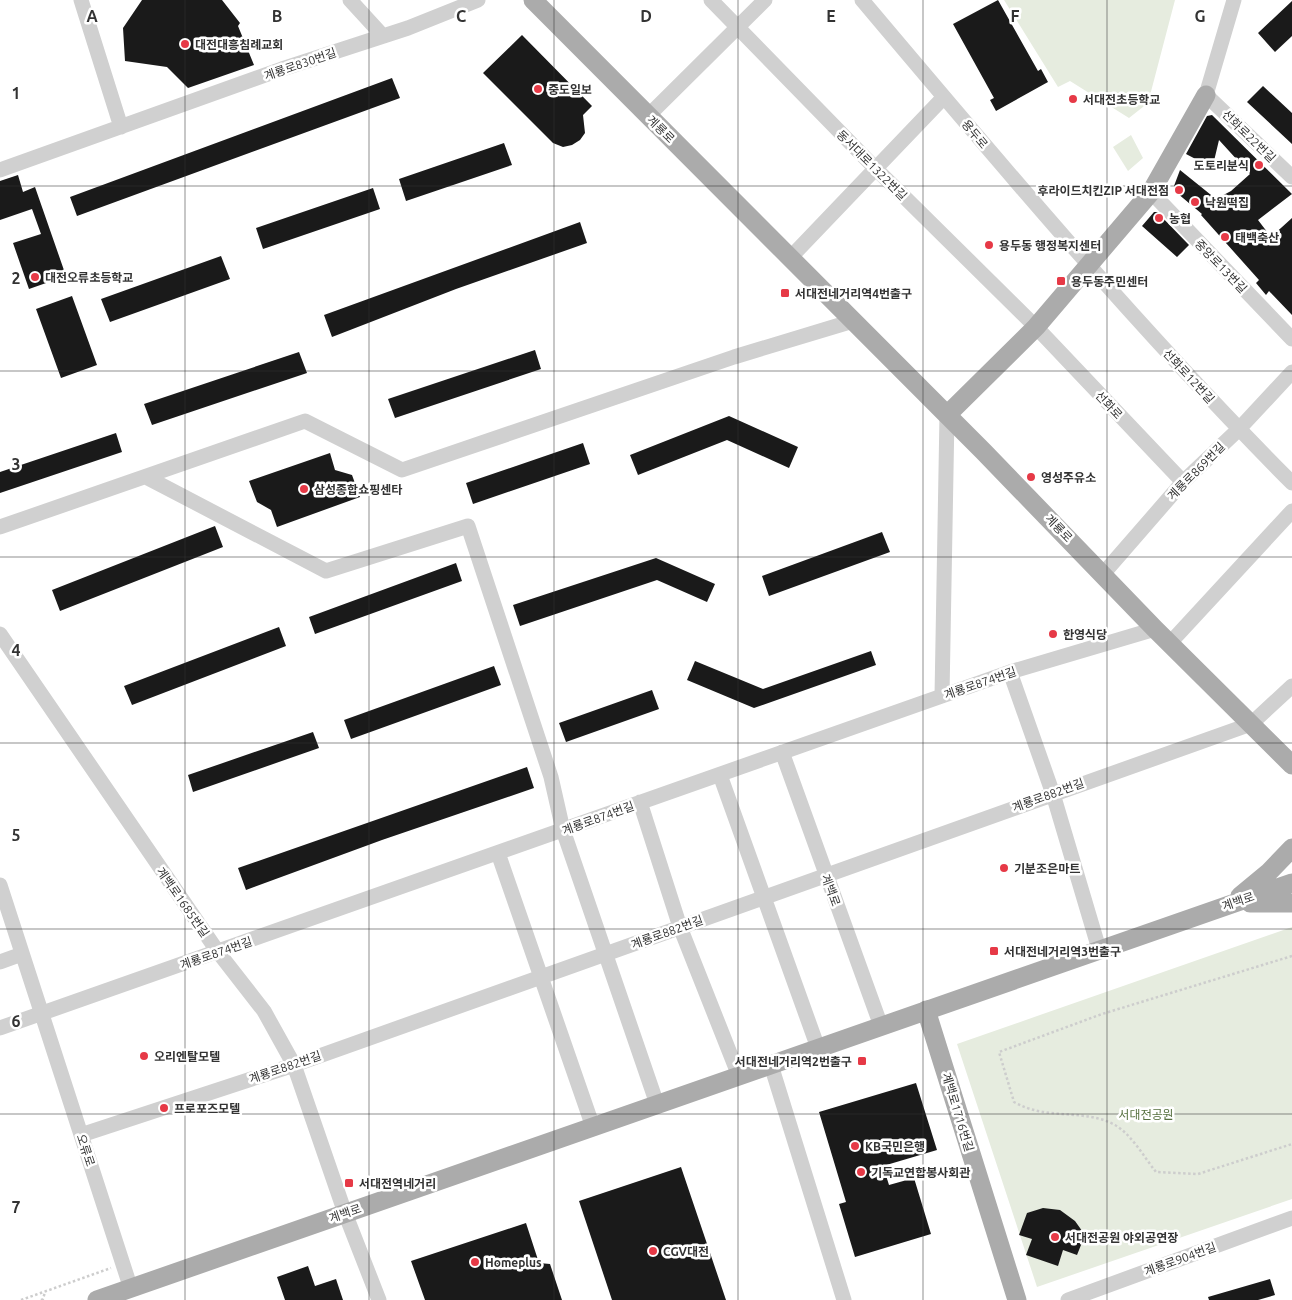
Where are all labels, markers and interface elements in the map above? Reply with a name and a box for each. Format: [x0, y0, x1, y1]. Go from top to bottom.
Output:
text: A [86, 7, 98, 25]
text: B [272, 7, 282, 25]
text: C [456, 7, 466, 25]
text: D [640, 7, 652, 25]
text: E [826, 7, 836, 25]
text: F [1011, 7, 1020, 25]
text: G [1194, 7, 1206, 25]
marker: 대전대흥침례교회 [179, 38, 191, 50]
place label: 대전대흥침례교회 [195, 38, 283, 51]
street label: 계룡로830번길 [262, 46, 338, 82]
marker: 중도일보 [532, 83, 544, 95]
place label: 중도일보 [548, 83, 592, 96]
text: 1 [11, 84, 21, 102]
marker: 서대전초등학교 [1067, 93, 1079, 105]
place label: 서대전초등학교 [1083, 93, 1160, 106]
street label: 선화로22번길 [1220, 107, 1278, 165]
street label: 계룡로 [645, 113, 677, 145]
street label: 용두로 [959, 117, 991, 151]
street label: 동서대로1322번길 [834, 127, 910, 203]
place label: 도토리분식 [1194, 159, 1249, 172]
marker: 도토리분식 [1253, 159, 1265, 171]
place label: 후라이드치킨ZIP 서대전점 [1037, 184, 1169, 197]
marker: 후라이드치킨ZIP 서대전점 [1173, 184, 1185, 196]
marker: 낙원떡집 [1189, 196, 1201, 208]
place label: 낙원떡집 [1205, 196, 1249, 209]
marker: 농협 [1153, 212, 1165, 224]
place label: 농협 [1169, 212, 1191, 225]
marker: 태백축산 [1219, 231, 1231, 243]
place label: 태백축산 [1235, 231, 1279, 244]
street label: 중앙로13번길 [1192, 237, 1250, 295]
marker: 용두동 행정복지센터 [983, 239, 995, 251]
place label: 용두동 행정복지센터 [999, 239, 1101, 252]
text: 2 [11, 269, 21, 287]
marker: 대전오류초등학교 [29, 271, 41, 283]
place label: 대전오류초등학교 [45, 271, 133, 284]
marker: 용두동주민센터 [1055, 275, 1067, 287]
place label: 용두동주민센터 [1071, 275, 1148, 288]
marker: 서대전네거리역4번출구 [779, 287, 791, 299]
place label: 서대전네거리역4번출구 [795, 287, 912, 300]
street label: 선화로12번길 [1161, 346, 1217, 406]
street label: 선화로 [1093, 388, 1125, 422]
street label: 계룡로869번길 [1165, 440, 1227, 502]
text: 3 [11, 455, 21, 473]
marker: 영성주유소 [1025, 471, 1037, 483]
place label: 영성주유소 [1041, 471, 1096, 484]
marker: 삼성종합쇼핑센타 [298, 483, 310, 495]
place label: 삼성종합쇼핑센타 [314, 483, 402, 496]
street label: 계룡로 [1043, 512, 1075, 544]
marker: 한영식당 [1047, 628, 1059, 640]
place label: 한영식당 [1063, 628, 1107, 641]
text: 4 [11, 641, 21, 659]
street label: 계룡로874번길 [942, 665, 1018, 701]
street label: 계룡로882번길 [1010, 776, 1086, 814]
street label: 계룡로874번길 [560, 799, 636, 837]
text: 5 [11, 826, 21, 844]
marker: 기분조은마트 [998, 862, 1010, 874]
place label: 기분조은마트 [1014, 862, 1080, 875]
street label: 계백로1685번길 [154, 865, 212, 939]
street label: 계백로 [819, 872, 843, 908]
street label: 계백로 [1220, 889, 1256, 913]
street label: 계룡로882번길 [629, 913, 705, 951]
street label: 계룡로874번길 [178, 935, 254, 971]
marker: 서대전네거리역3번출구 [988, 945, 1000, 957]
place label: 서대전네거리역3번출구 [1004, 945, 1121, 958]
text: 6 [11, 1012, 21, 1030]
street label: 계룡로882번길 [247, 1049, 323, 1085]
marker: 오리엔탈모텔 [138, 1050, 150, 1062]
place label: 오리엔탈모텔 [154, 1050, 220, 1063]
place label: 서대전네거리역2번출구 [735, 1055, 852, 1068]
marker: 서대전네거리역2번출구 [856, 1055, 868, 1067]
street label: 계백로1716번길 [940, 1071, 976, 1153]
marker: 프로포즈모텔 [158, 1102, 170, 1114]
place label: 프로포즈모텔 [174, 1102, 240, 1115]
park label: 서대전공원 [1118, 1108, 1174, 1121]
street label: 오류로 [75, 1132, 97, 1168]
marker: KB국민은행 [849, 1140, 861, 1152]
place label: KB국민은행 [865, 1140, 925, 1153]
marker: 기독교연합봉사회관 [855, 1166, 867, 1178]
place label: 기독교연합봉사회관 [871, 1166, 970, 1179]
marker: 서대전역네거리 [343, 1177, 355, 1189]
place label: 서대전역네거리 [359, 1177, 436, 1190]
text: 7 [11, 1198, 21, 1216]
street label: 계백로 [327, 1201, 363, 1225]
marker: 서대전공원 야외공연장 [1049, 1231, 1061, 1243]
place label: 서대전공원 야외공연장 [1065, 1231, 1178, 1244]
street label: 계룡로904번길 [1142, 1240, 1218, 1278]
marker: CGV대전 [647, 1245, 659, 1257]
place label: CGV대전 [663, 1245, 709, 1258]
marker: Homeplus [469, 1256, 481, 1268]
place label: Homeplus [485, 1256, 542, 1269]

